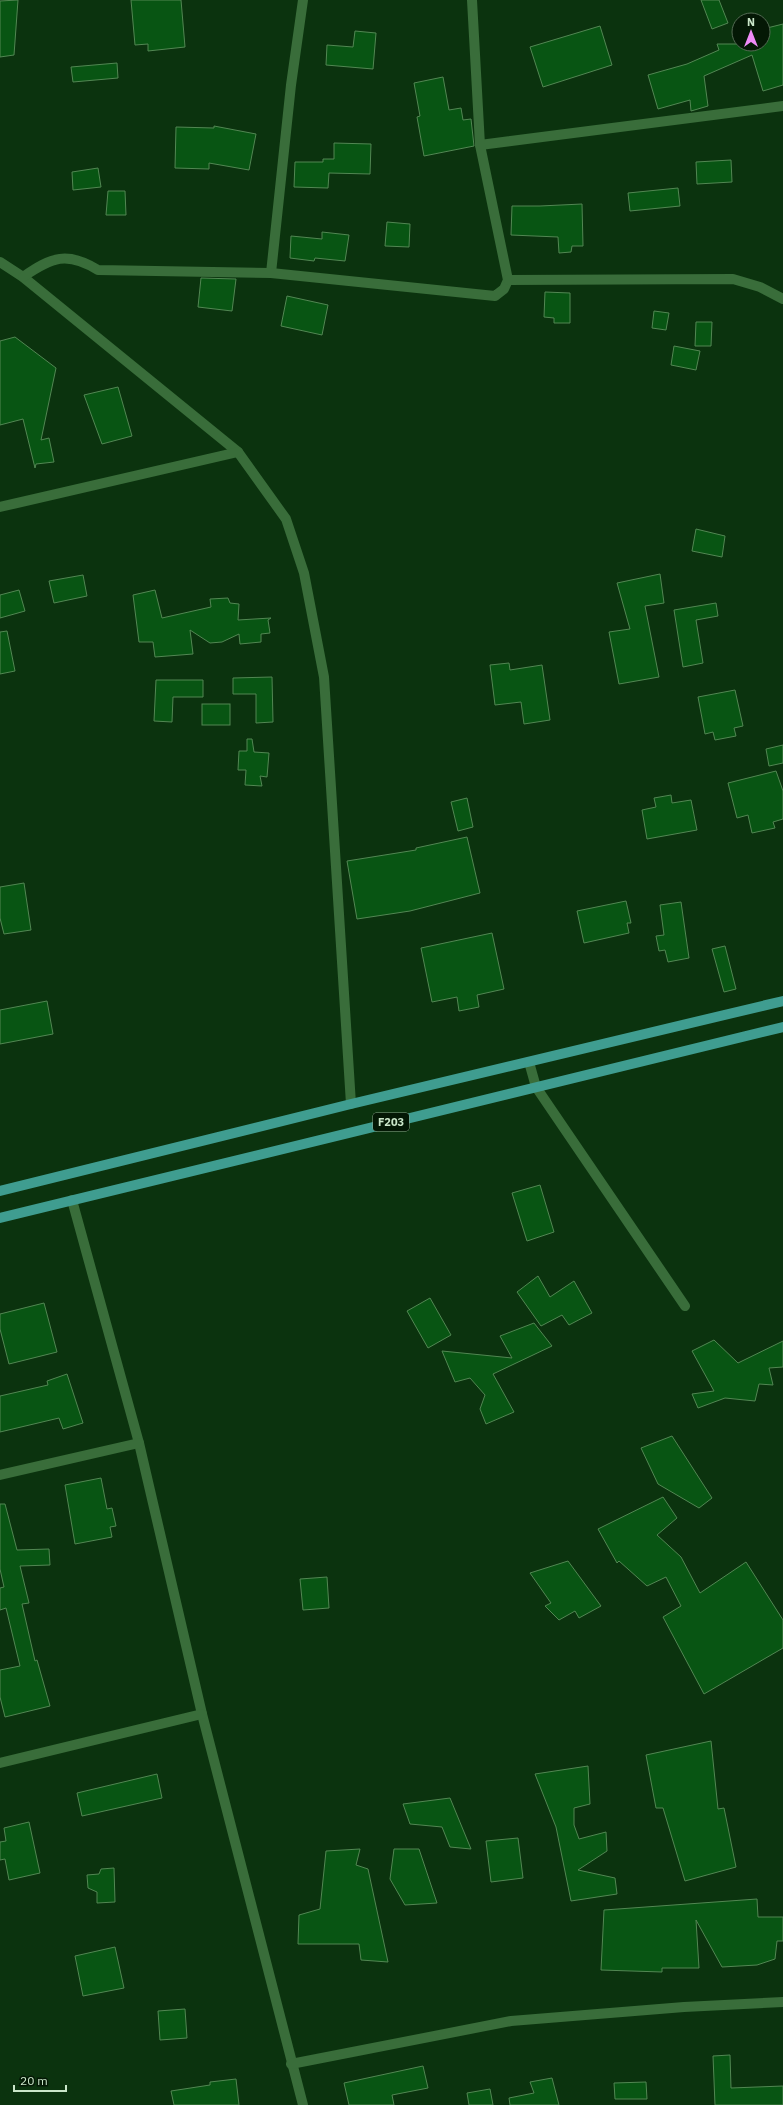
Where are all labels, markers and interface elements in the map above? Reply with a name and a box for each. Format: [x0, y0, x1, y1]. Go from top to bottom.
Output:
north arrow [731, 12, 771, 52]
text: N [747, 15, 755, 29]
road number: F203 [373, 1113, 409, 1131]
scale bar [14, 2067, 66, 2093]
text: 20 m [20, 2073, 48, 2088]

